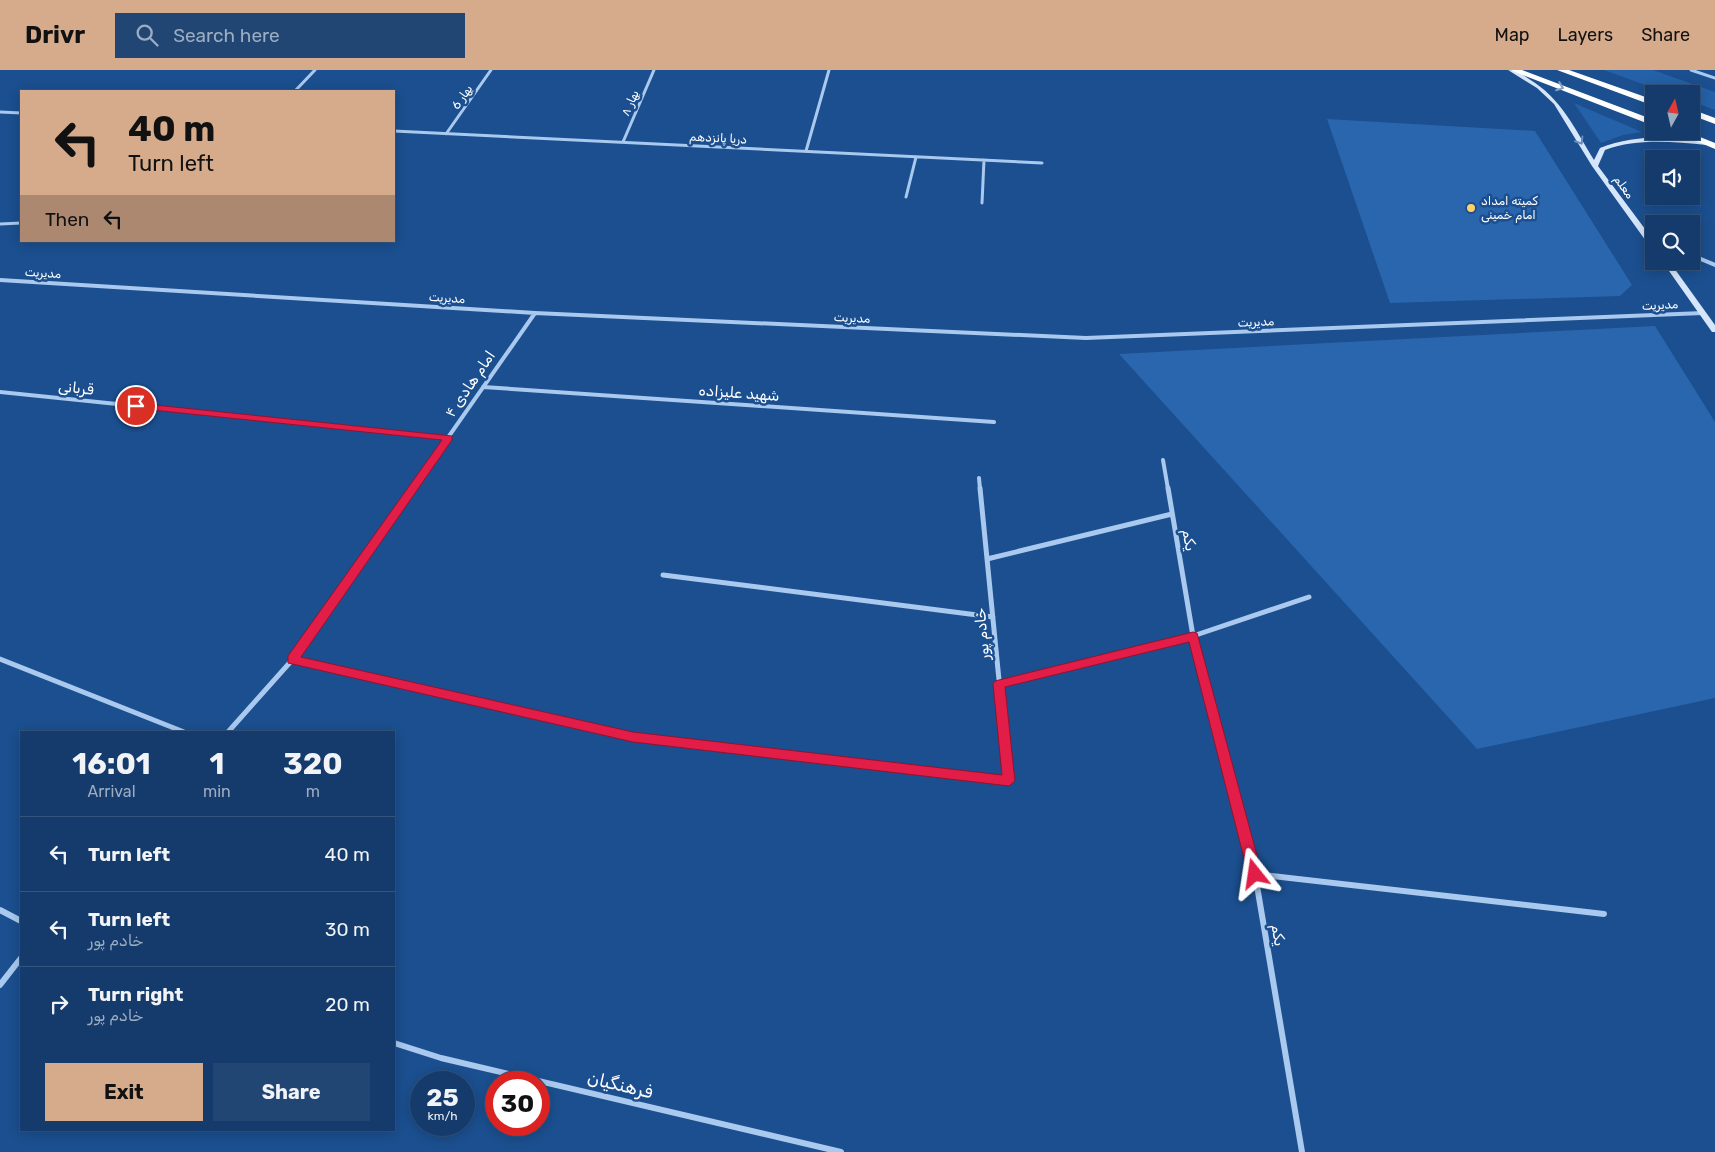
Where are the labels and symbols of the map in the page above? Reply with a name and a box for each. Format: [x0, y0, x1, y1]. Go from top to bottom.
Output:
one-way arrow [1555, 81, 1563, 91]
street label: بهار 6 [449, 82, 476, 112]
north arrow [1645, 85, 1700, 140]
street label: بهار ۸ [618, 88, 643, 119]
street label: دریا پانزدهم [689, 129, 747, 148]
one-way arrow [1573, 136, 1583, 145]
street label: معلم [1610, 173, 1637, 202]
place label: کمیته امداد امام خمینی [1481, 194, 1539, 224]
marker: کمیته امداد امام خمینی [1465, 202, 1477, 214]
street label: مدیریت [24, 265, 62, 282]
street label: مدیریت [428, 290, 466, 307]
street label: مدیریت [1641, 297, 1679, 314]
street label: مدیریت [833, 310, 871, 327]
street label: مدیریت [1237, 314, 1275, 331]
street label: امام هادی ۴ [441, 347, 500, 421]
street label: قربانی [57, 377, 95, 399]
street label: شهید علیزاده [698, 381, 780, 405]
pin [115, 385, 157, 427]
street label: یکم [1177, 528, 1200, 553]
street label: خادم پور [971, 607, 994, 662]
position arrow [1228, 847, 1280, 899]
street label: یکم [1266, 923, 1289, 948]
street label: فرهنگیان [585, 1067, 655, 1103]
speed limit sign: 30 [485, 1071, 550, 1136]

